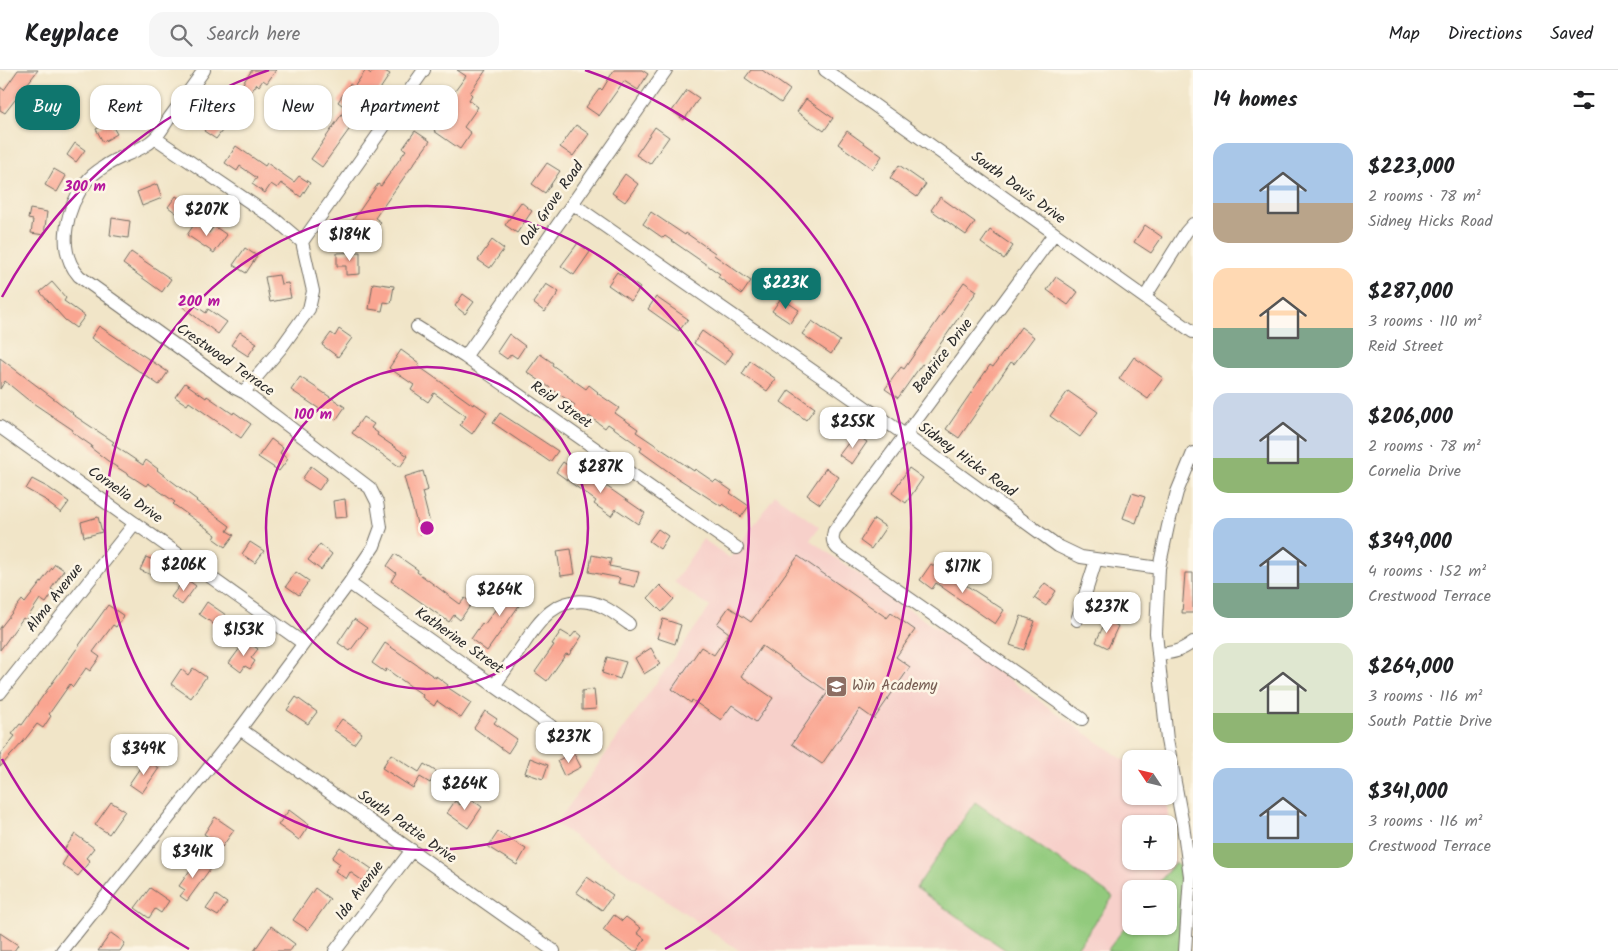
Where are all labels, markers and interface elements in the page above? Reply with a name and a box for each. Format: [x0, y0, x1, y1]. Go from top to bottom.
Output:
search box [149, 12, 499, 57]
text: Keyplace [25, 15, 119, 54]
text: Search here [207, 20, 300, 50]
text: Map [1388, 20, 1420, 49]
text: Directions [1448, 20, 1522, 49]
text: Saved [1550, 20, 1593, 49]
icon: search [167, 21, 195, 49]
text: 14 homes [1213, 84, 1298, 117]
chip: Buy [15, 85, 80, 130]
chip: Rent [90, 85, 161, 130]
chip: Filters [171, 85, 254, 130]
chip: New [264, 85, 332, 130]
chip: Apartment [342, 85, 458, 130]
icon: filters [1570, 86, 1598, 114]
street label: South Davis Drive [966, 145, 1071, 231]
text: $223,000 [1368, 151, 1454, 184]
street label: Oak Grove Road [514, 156, 591, 252]
icon: home [1253, 163, 1313, 223]
text: 300 m [63, 175, 106, 199]
text: 2 rooms · 78 m² [1368, 184, 1481, 209]
pin: $207K [172, 194, 242, 237]
text: $207K [185, 198, 229, 223]
text: Sidney Hicks Road [1368, 209, 1492, 234]
pin: $184K [315, 220, 385, 262]
text: $184K [329, 223, 371, 248]
pin: $223K [751, 268, 821, 310]
text: $223K [763, 271, 809, 296]
text: $287,000 [1368, 276, 1453, 309]
icon: home [1253, 288, 1313, 348]
text: 200 m [178, 290, 220, 314]
text: 3 rooms · 110 m² [1368, 309, 1482, 334]
street label: Beatrice Drive [907, 313, 979, 399]
street label: Crestwood Terrace [171, 317, 279, 403]
text: Reid Street [1368, 334, 1443, 359]
street label: Reid Street [525, 375, 597, 435]
text: $206,000 [1368, 401, 1453, 434]
text: 100 m [294, 403, 332, 427]
pin: $255K [818, 406, 888, 449]
text: $255K [831, 410, 875, 435]
icon: home [1253, 413, 1313, 473]
street label: Sidney Hicks Road [913, 416, 1022, 504]
text: 2 rooms · 78 m² [1368, 434, 1481, 459]
pin: $287K [566, 452, 636, 494]
text: $287K [578, 455, 624, 480]
text: Cornelia Drive [1368, 459, 1461, 484]
street label: Cornelia Drive [82, 460, 168, 530]
centre of rings [418, 519, 436, 537]
text: $349,000 [1368, 526, 1452, 559]
icon: home [1253, 538, 1313, 598]
pin: $206K [149, 550, 219, 592]
pin: $171K [928, 552, 998, 594]
text: $206K [161, 553, 207, 578]
text: $171K [945, 555, 981, 580]
street label: Alma Avenue [20, 558, 90, 638]
text: 4 rooms · 152 m² [1368, 559, 1486, 584]
pin: $264K [465, 574, 535, 617]
text: $264K [477, 578, 523, 603]
text: Crestwood Terrace [1368, 584, 1491, 609]
pin: $237K [1072, 592, 1142, 634]
text: $237K [1085, 595, 1129, 620]
street label: Katherine Street [410, 601, 509, 681]
pin: $153K [209, 614, 279, 657]
text: $153K [224, 618, 264, 643]
text: $264,000 [1368, 651, 1453, 684]
icon: home [1253, 663, 1313, 723]
school or university icon: Win Academy [824, 674, 848, 698]
place label: Win Academy [852, 674, 938, 698]
text: 3 rooms · 116 m² [1368, 684, 1483, 709]
text: South Pattie Drive [1368, 709, 1492, 734]
pin: $237K [534, 722, 604, 764]
text: $237K [547, 725, 591, 750]
pin: $349K [109, 734, 179, 776]
text: $349K [122, 737, 166, 762]
north arrow [1122, 750, 1178, 805]
map controls [1122, 750, 1177, 935]
pin: $264K [430, 768, 500, 811]
text: $264K [442, 772, 488, 797]
text: $341,000 [1368, 776, 1448, 809]
street label: South Pattie Drive [352, 784, 462, 870]
icon: home [1253, 788, 1313, 848]
text: 3 rooms · 116 m² [1368, 809, 1483, 834]
button: + [1122, 815, 1177, 870]
text: Crestwood Terrace [1368, 834, 1491, 859]
pin: $341K [158, 836, 228, 879]
text: $341K [172, 840, 214, 865]
street label: Ida Avenue [330, 856, 391, 926]
button: − [1122, 880, 1177, 935]

